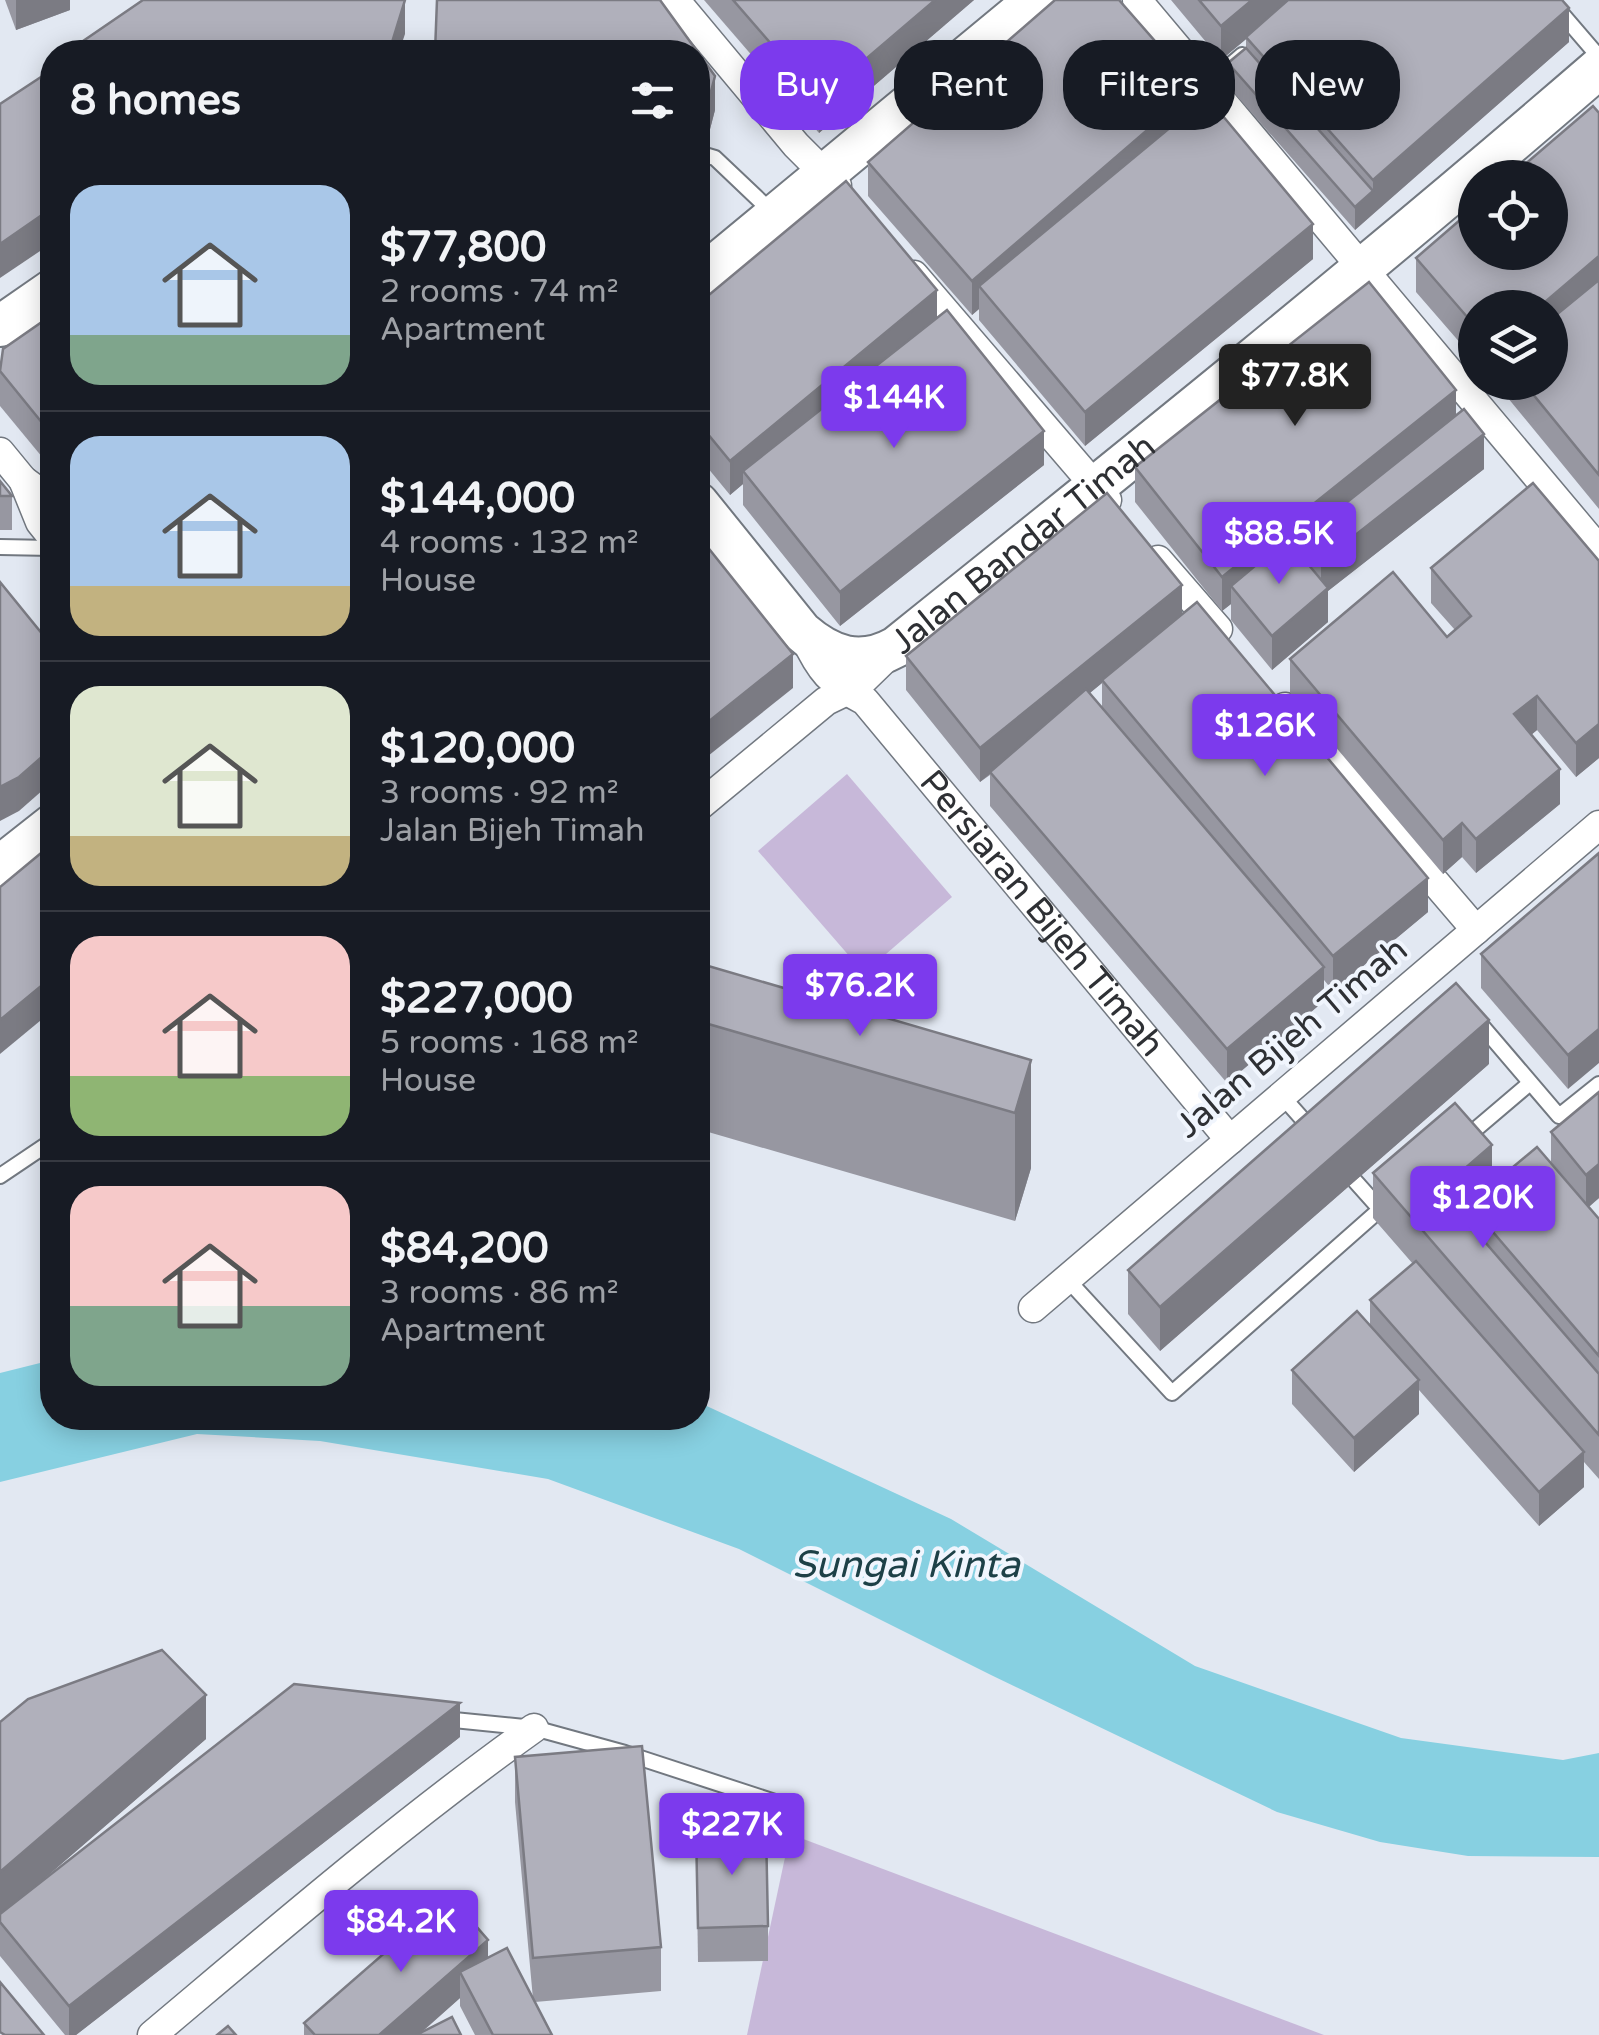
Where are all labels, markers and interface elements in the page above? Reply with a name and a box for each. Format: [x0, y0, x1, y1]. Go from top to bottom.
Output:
chip: Buy [740, 40, 874, 130]
chip: Rent [894, 40, 1043, 130]
chip: Filters [1063, 40, 1235, 130]
chip: New [1255, 40, 1400, 130]
icon: filters [625, 73, 680, 128]
text: 8 homes [70, 75, 241, 126]
map controls [1458, 160, 1568, 400]
button: locate [1458, 160, 1568, 270]
text: $77,800 [380, 222, 546, 273]
icon: home [150, 225, 270, 345]
text: 2 rooms · 74 m² [380, 273, 619, 311]
button: layers [1458, 290, 1568, 400]
text: Apartment [380, 311, 545, 349]
pin: $77.8K [1214, 344, 1376, 429]
text: $77.8K [1241, 357, 1349, 395]
pin: $144K [824, 366, 964, 451]
text: $144K [843, 379, 945, 417]
street label: Jalan Bandar Timah [883, 425, 1164, 663]
text: $144,000 [380, 473, 575, 524]
icon: home [150, 476, 270, 596]
pin: $88.5K [1198, 502, 1360, 587]
text: $88.5K [1224, 515, 1334, 553]
text: 4 rooms · 132 m² [380, 524, 639, 562]
text: House [380, 562, 476, 600]
pin: $126K [1195, 694, 1335, 779]
text: $126K [1214, 707, 1316, 745]
text: $120,000 [380, 723, 575, 774]
icon: home [150, 726, 270, 846]
street label: Persiaran Bijeh Timah [911, 762, 1173, 1065]
text: 3 rooms · 92 m² [380, 774, 619, 812]
text: Jalan Bijeh Timah [380, 812, 645, 850]
street label: Jalan Bijeh Timah [1168, 929, 1416, 1147]
pin: $76.2K [779, 954, 941, 1039]
text: $76.2K [805, 967, 915, 1005]
text: $227,000 [380, 973, 573, 1024]
icon: home [150, 976, 270, 1096]
text: 5 rooms · 168 m² [380, 1024, 639, 1062]
text: House [380, 1062, 476, 1100]
pin: $120K [1413, 1166, 1553, 1251]
text: $120K [1432, 1179, 1534, 1217]
text: $84,200 [380, 1223, 549, 1274]
icon: home [150, 1226, 270, 1346]
text: 3 rooms · 86 m² [380, 1274, 619, 1312]
text: Apartment [380, 1312, 545, 1350]
water label: Sungai Kinta [792, 1542, 1021, 1588]
pin: $227K [662, 1793, 802, 1878]
text: $227K [681, 1806, 783, 1844]
pin: $84.2K [320, 1890, 482, 1975]
text: $84.2K [346, 1903, 456, 1941]

